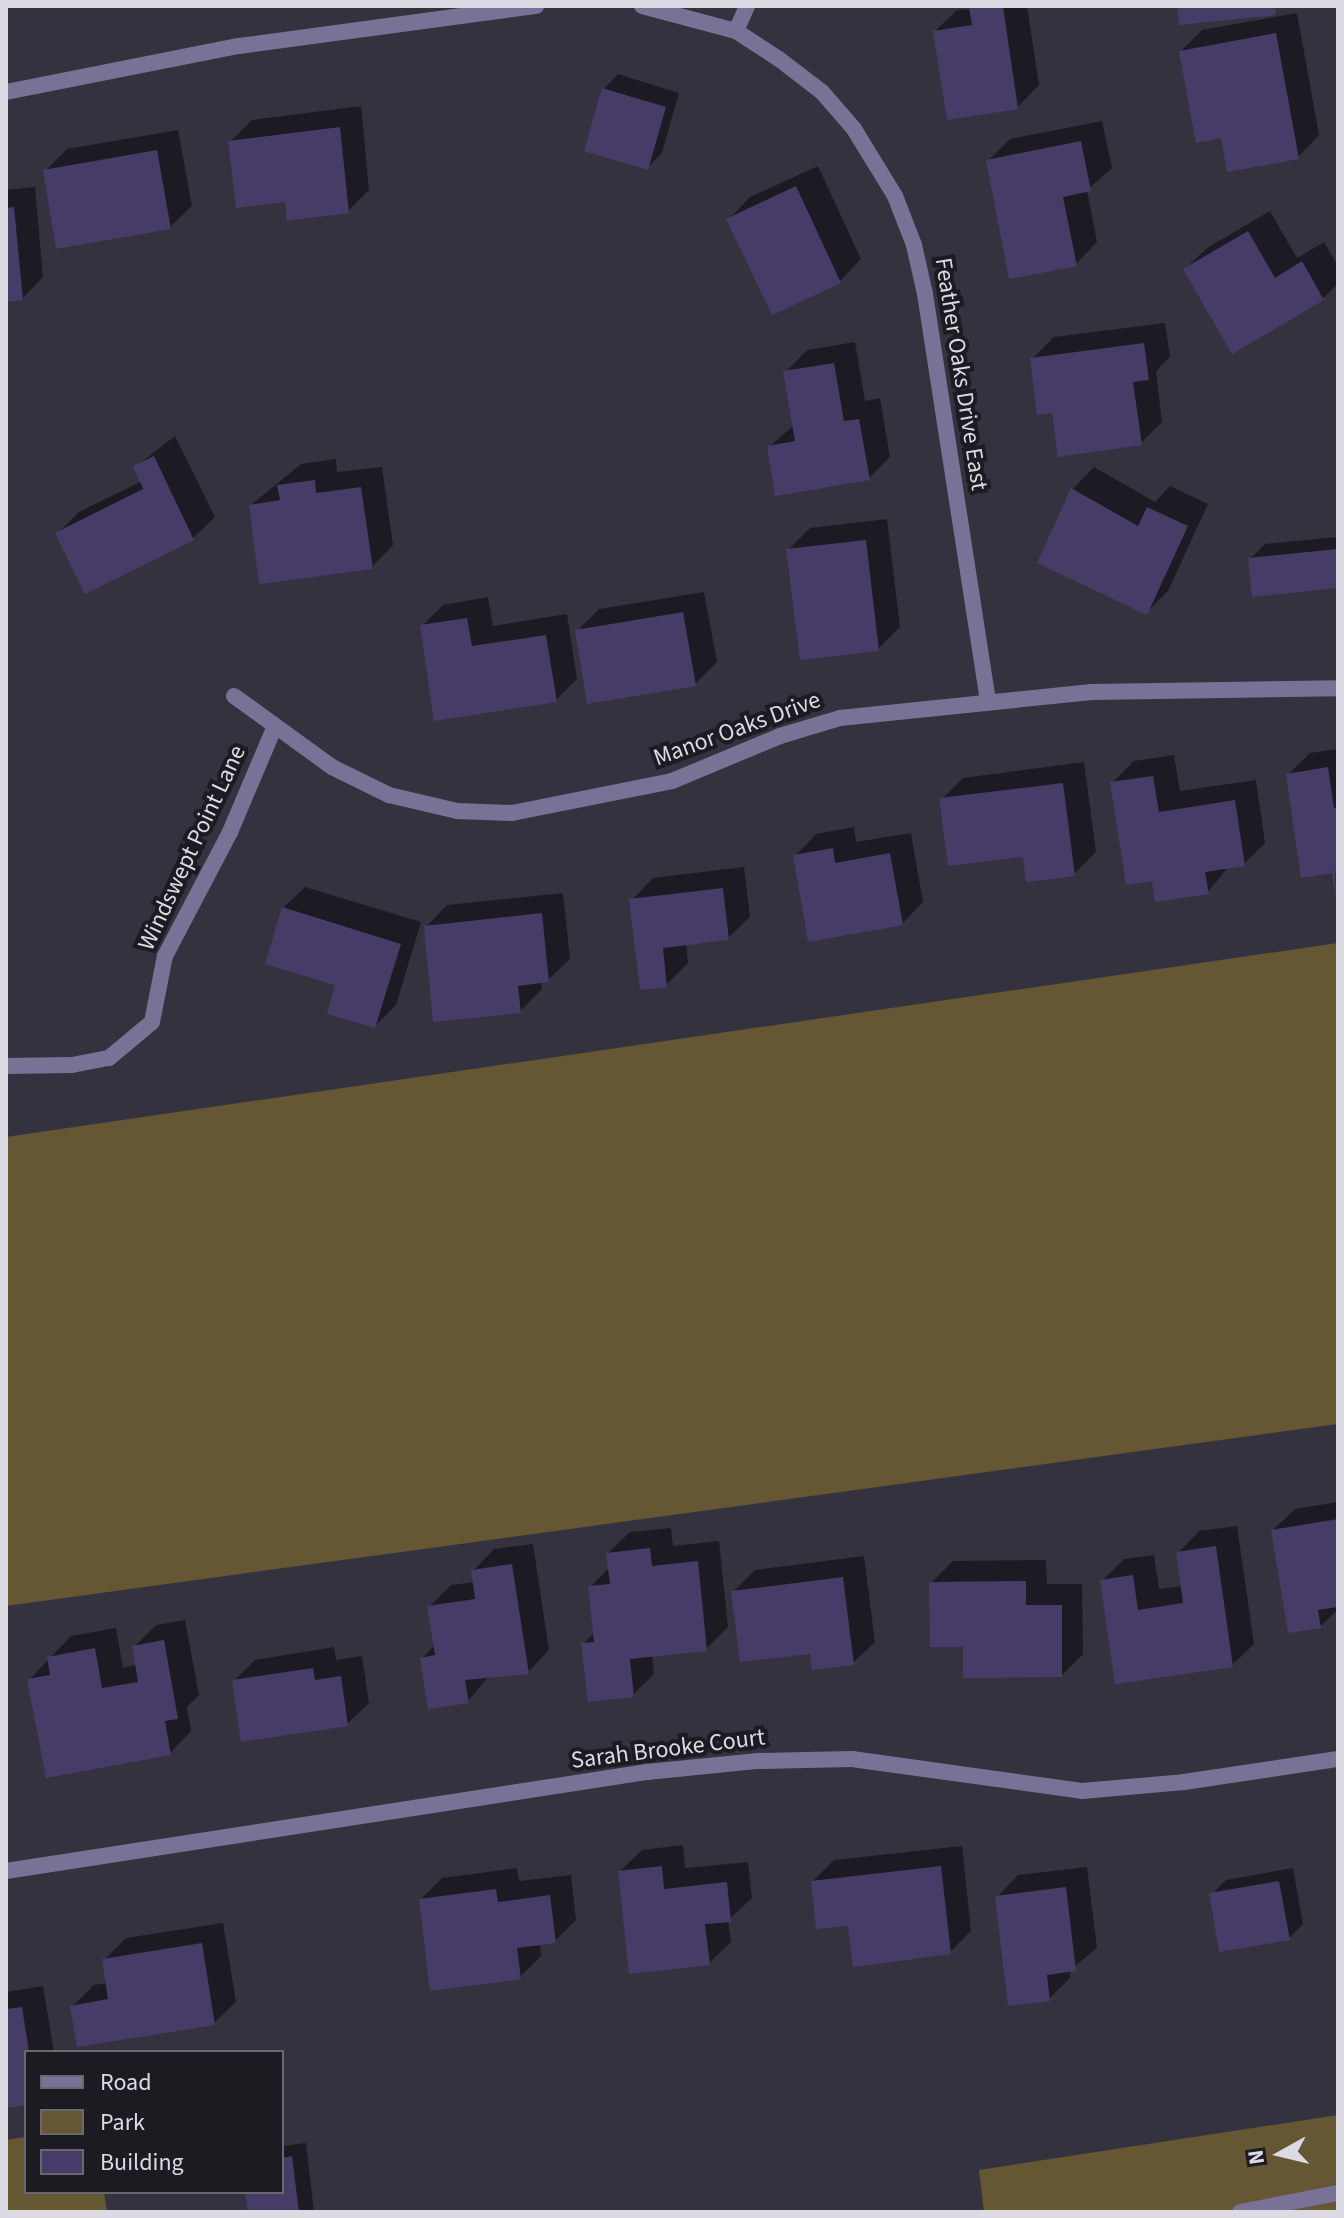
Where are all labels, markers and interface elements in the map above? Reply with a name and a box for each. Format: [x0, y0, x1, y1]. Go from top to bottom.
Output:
street label: Feather Oaks Drive East [928, 256, 994, 492]
street label: Manor Oaks Drive [650, 685, 824, 773]
street label: Windswept Point Lane [132, 741, 252, 955]
street label: Sarah Brooke Court [569, 1723, 767, 1775]
legend [24, 2050, 284, 2194]
text: Road [100, 2065, 152, 2100]
text: Park [100, 2105, 145, 2140]
north arrow [1240, 2114, 1320, 2194]
text: Building [100, 2145, 184, 2180]
text: N [1239, 2148, 1273, 2167]

